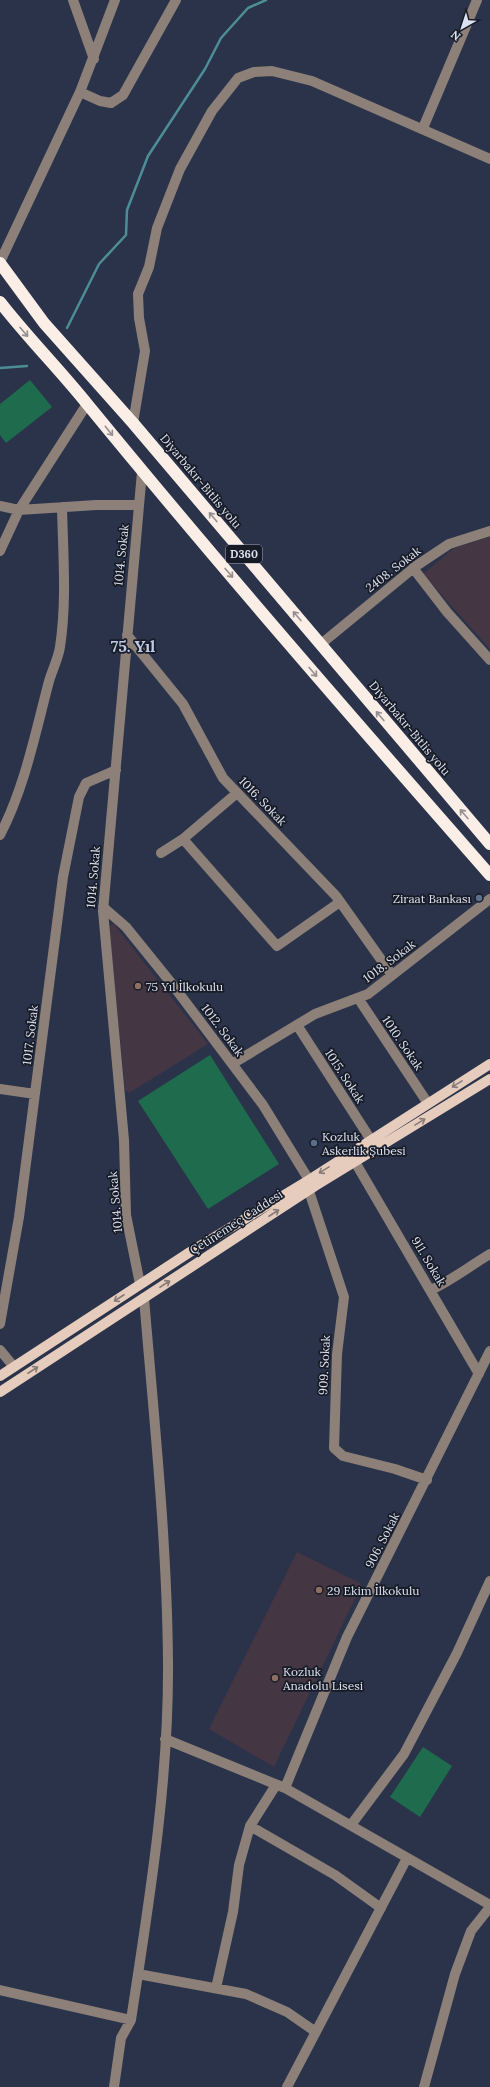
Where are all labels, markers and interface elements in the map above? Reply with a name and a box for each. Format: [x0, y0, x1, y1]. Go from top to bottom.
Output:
north arrow [442, 8, 482, 48]
text: N [448, 27, 463, 44]
one-way arrow [20, 327, 29, 338]
one-way arrow [104, 425, 113, 436]
street label: Diyarbakır-Bitlis yolu [157, 431, 245, 531]
one-way arrow [208, 511, 217, 522]
street label: 1014. Sokak [110, 523, 132, 586]
street label: 2408. Sokak [362, 542, 424, 595]
road number: D360 [226, 545, 262, 563]
one-way arrow [224, 568, 233, 578]
one-way arrow [292, 610, 301, 621]
district label: 75. Yıl [111, 636, 155, 656]
one-way arrow [309, 666, 318, 677]
street label: Diyarbakır-Bitlis yolu [366, 678, 454, 778]
one-way arrow [375, 710, 384, 721]
street label: 1016. Sokak [236, 773, 290, 829]
one-way arrow [460, 809, 469, 820]
street label: 1014. Sokak [83, 845, 103, 908]
place label: Ziraat Bankası [393, 891, 471, 906]
marker: Ziraat Bankası [474, 893, 484, 903]
street label: 1018. Sokak [360, 936, 419, 986]
place label: 75 Yıl İlkokulu [146, 979, 223, 994]
marker: 75 Yıl İlkokulu [133, 981, 143, 991]
street label: 1012. Sokak [198, 1001, 248, 1060]
street label: 1017. Sokak [19, 1004, 41, 1066]
street label: 1010. Sokak [379, 1013, 427, 1074]
street label: 1015. Sokak [322, 1046, 368, 1106]
one-way arrow [452, 1080, 463, 1088]
one-way arrow [414, 1118, 426, 1126]
place label: Kozluk Askerlik Şubesi [321, 1129, 406, 1158]
marker: Kozluk Askerlik Şubesi [309, 1138, 319, 1148]
one-way arrow [319, 1166, 330, 1174]
street label: 1014. Sokak [105, 1170, 125, 1233]
street label: Çetinemeç Caddesi [187, 1186, 285, 1258]
one-way arrow [268, 1209, 279, 1217]
street label: 911. Sokak [408, 1234, 450, 1289]
one-way arrow [159, 1280, 170, 1288]
one-way arrow [114, 1294, 125, 1302]
street label: 909. Sokak [315, 1334, 333, 1395]
one-way arrow [27, 1366, 38, 1374]
street label: 906. Sokak [362, 1509, 403, 1570]
place label: 29 Ekim İlkokulu [327, 1583, 419, 1598]
marker: 29 Ekim İlkokulu [314, 1585, 324, 1595]
place label: Kozluk Anadolu Lisesi [282, 1664, 363, 1693]
marker: Kozluk Anadolu Lisesi [270, 1673, 280, 1683]

